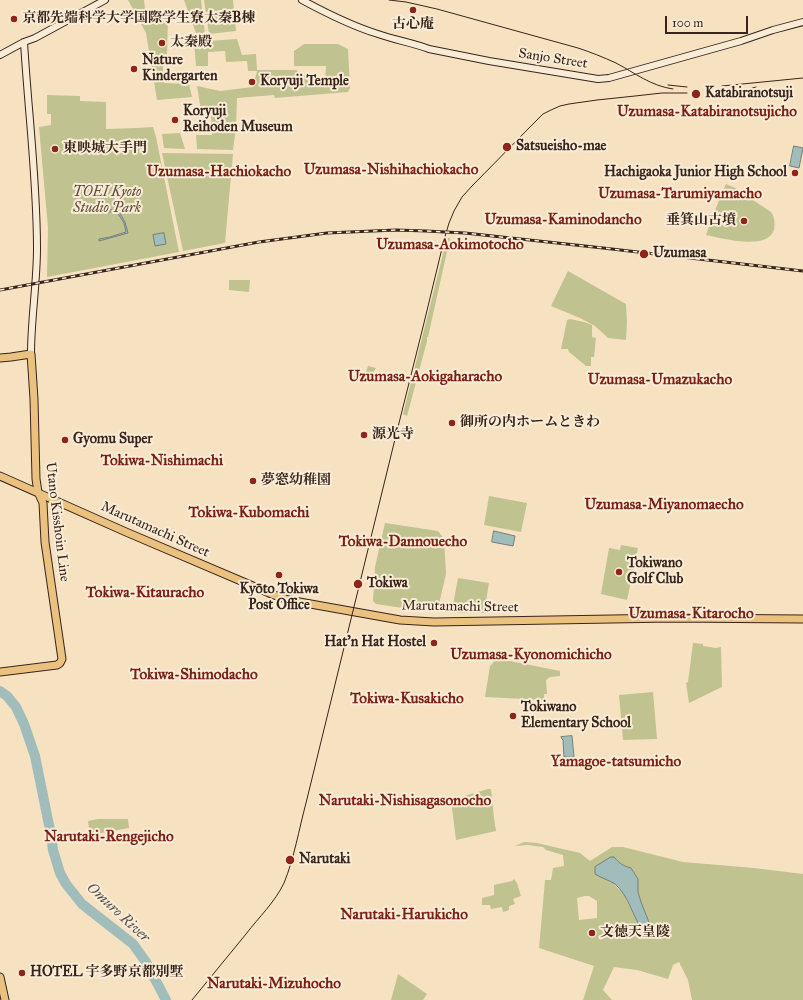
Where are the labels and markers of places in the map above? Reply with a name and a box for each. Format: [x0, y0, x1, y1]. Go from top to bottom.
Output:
marker: 古心庵 [408, 5, 418, 15]
place label: 京都先端科学大学国際学生寮太秦B棟 [22, 11, 255, 27]
marker: 京都先端科学大学国際学生寮太秦B棟 [9, 14, 19, 24]
place label: 古心庵 [392, 17, 434, 33]
place label: 太秦殿 [170, 35, 212, 51]
marker: 太秦殿 [157, 38, 167, 48]
place label: Nature Kindergarten [142, 53, 218, 86]
marker: Nature Kindergarten [129, 64, 139, 74]
place label: Koryuji Temple [260, 74, 349, 90]
marker: Koryuji Temple [247, 77, 257, 87]
place label: Katabiranotsuji [705, 86, 793, 102]
marker: Katabiranotsuji [690, 88, 702, 100]
place label: Koryuji Reihoden Museum [183, 104, 293, 136]
marker: Koryuji Reihoden Museum [170, 115, 180, 125]
place label: Satsueisho-mae [516, 139, 606, 155]
place label: 東映城大手門 [63, 141, 147, 157]
marker: Satsueisho-mae [501, 141, 513, 153]
marker: 東映城大手門 [50, 144, 60, 154]
place label: Hachigaoka Junior High School [604, 165, 787, 181]
marker: Hachigaoka Junior High School [790, 168, 800, 178]
place label: 垂箕山古墳 [666, 213, 736, 229]
marker: 垂箕山古墳 [739, 216, 749, 226]
place label: Uzumasa [653, 246, 706, 262]
marker: Uzumasa [638, 248, 650, 260]
place label: 御所の内ホームときわ [460, 415, 600, 431]
marker: 御所の内ホームときわ [447, 418, 457, 428]
place label: 源光寺 [372, 427, 414, 443]
marker: 源光寺 [359, 430, 369, 440]
place label: Gyomu Super [73, 432, 153, 448]
marker: Gyomu Super [60, 435, 70, 445]
place label: 夢窓幼稚園 [261, 473, 331, 489]
marker: 夢窓幼稚園 [248, 476, 258, 486]
place label: Tokiwano Golf Club [627, 556, 683, 588]
marker: Tokiwano Golf Club [614, 567, 624, 577]
marker: Kyōto Tokiwa Post Office [274, 570, 284, 580]
place label: Tokiwa [367, 576, 408, 592]
marker: Tokiwa [352, 578, 364, 590]
place label: Kyōto Tokiwa Post Office [239, 582, 319, 614]
place label: Hat'n Hat Hostel [324, 635, 426, 651]
marker: Hat'n Hat Hostel [429, 638, 439, 648]
place label: Tokiwano Elementary School [521, 700, 631, 732]
marker: Tokiwano Elementary School [508, 711, 518, 721]
place label: Narutaki [299, 852, 350, 868]
marker: Narutaki [284, 854, 296, 866]
place label: 文徳天皇陵 [600, 925, 670, 941]
marker: 文徳天皇陵 [587, 928, 597, 938]
place label: HOTEL 宇多野京都別墅 [30, 965, 184, 981]
marker: HOTEL 宇多野京都別墅 [17, 968, 27, 978]

